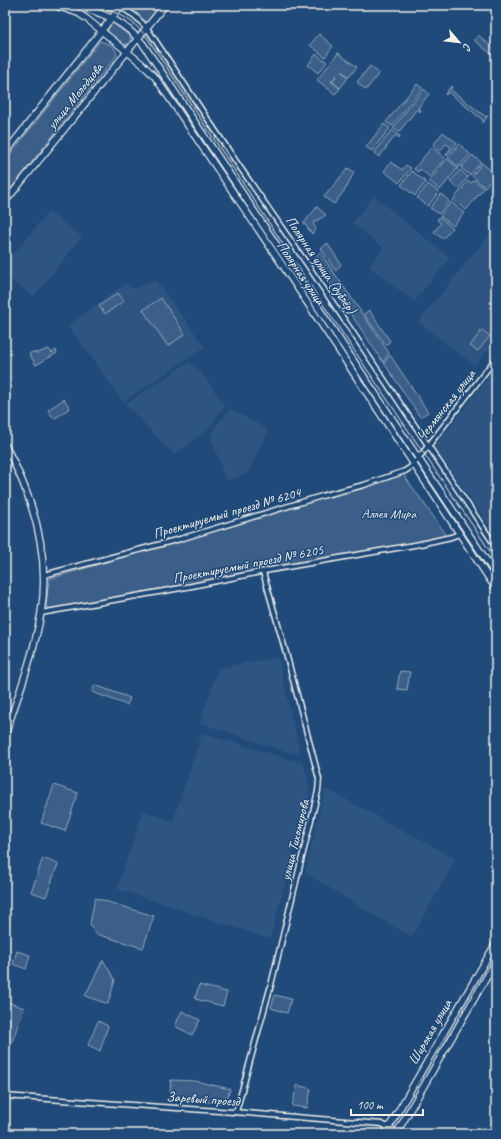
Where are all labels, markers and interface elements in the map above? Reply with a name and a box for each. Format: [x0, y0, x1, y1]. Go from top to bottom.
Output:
north arrow [439, 22, 479, 62]
text: С [460, 41, 475, 54]
street label: улица Молодцова [43, 59, 107, 133]
street label: Полярная улица (дублёр) [282, 213, 360, 317]
street label: Полярная улица [273, 237, 329, 309]
street label: Чермянская улица [413, 365, 480, 444]
street label: Проектируемый проезд № 6204 [151, 483, 304, 542]
park label: Аллея Мира [362, 505, 417, 522]
street label: Проектируемый проезд № 6205 [171, 541, 325, 587]
street label: улица Тихомирова [277, 797, 314, 883]
street label: Широкая улица [405, 996, 456, 1068]
street label: Заревый проезд [166, 1088, 242, 1110]
scale bar [351, 1091, 423, 1117]
text: 100 m [357, 1097, 384, 1113]

